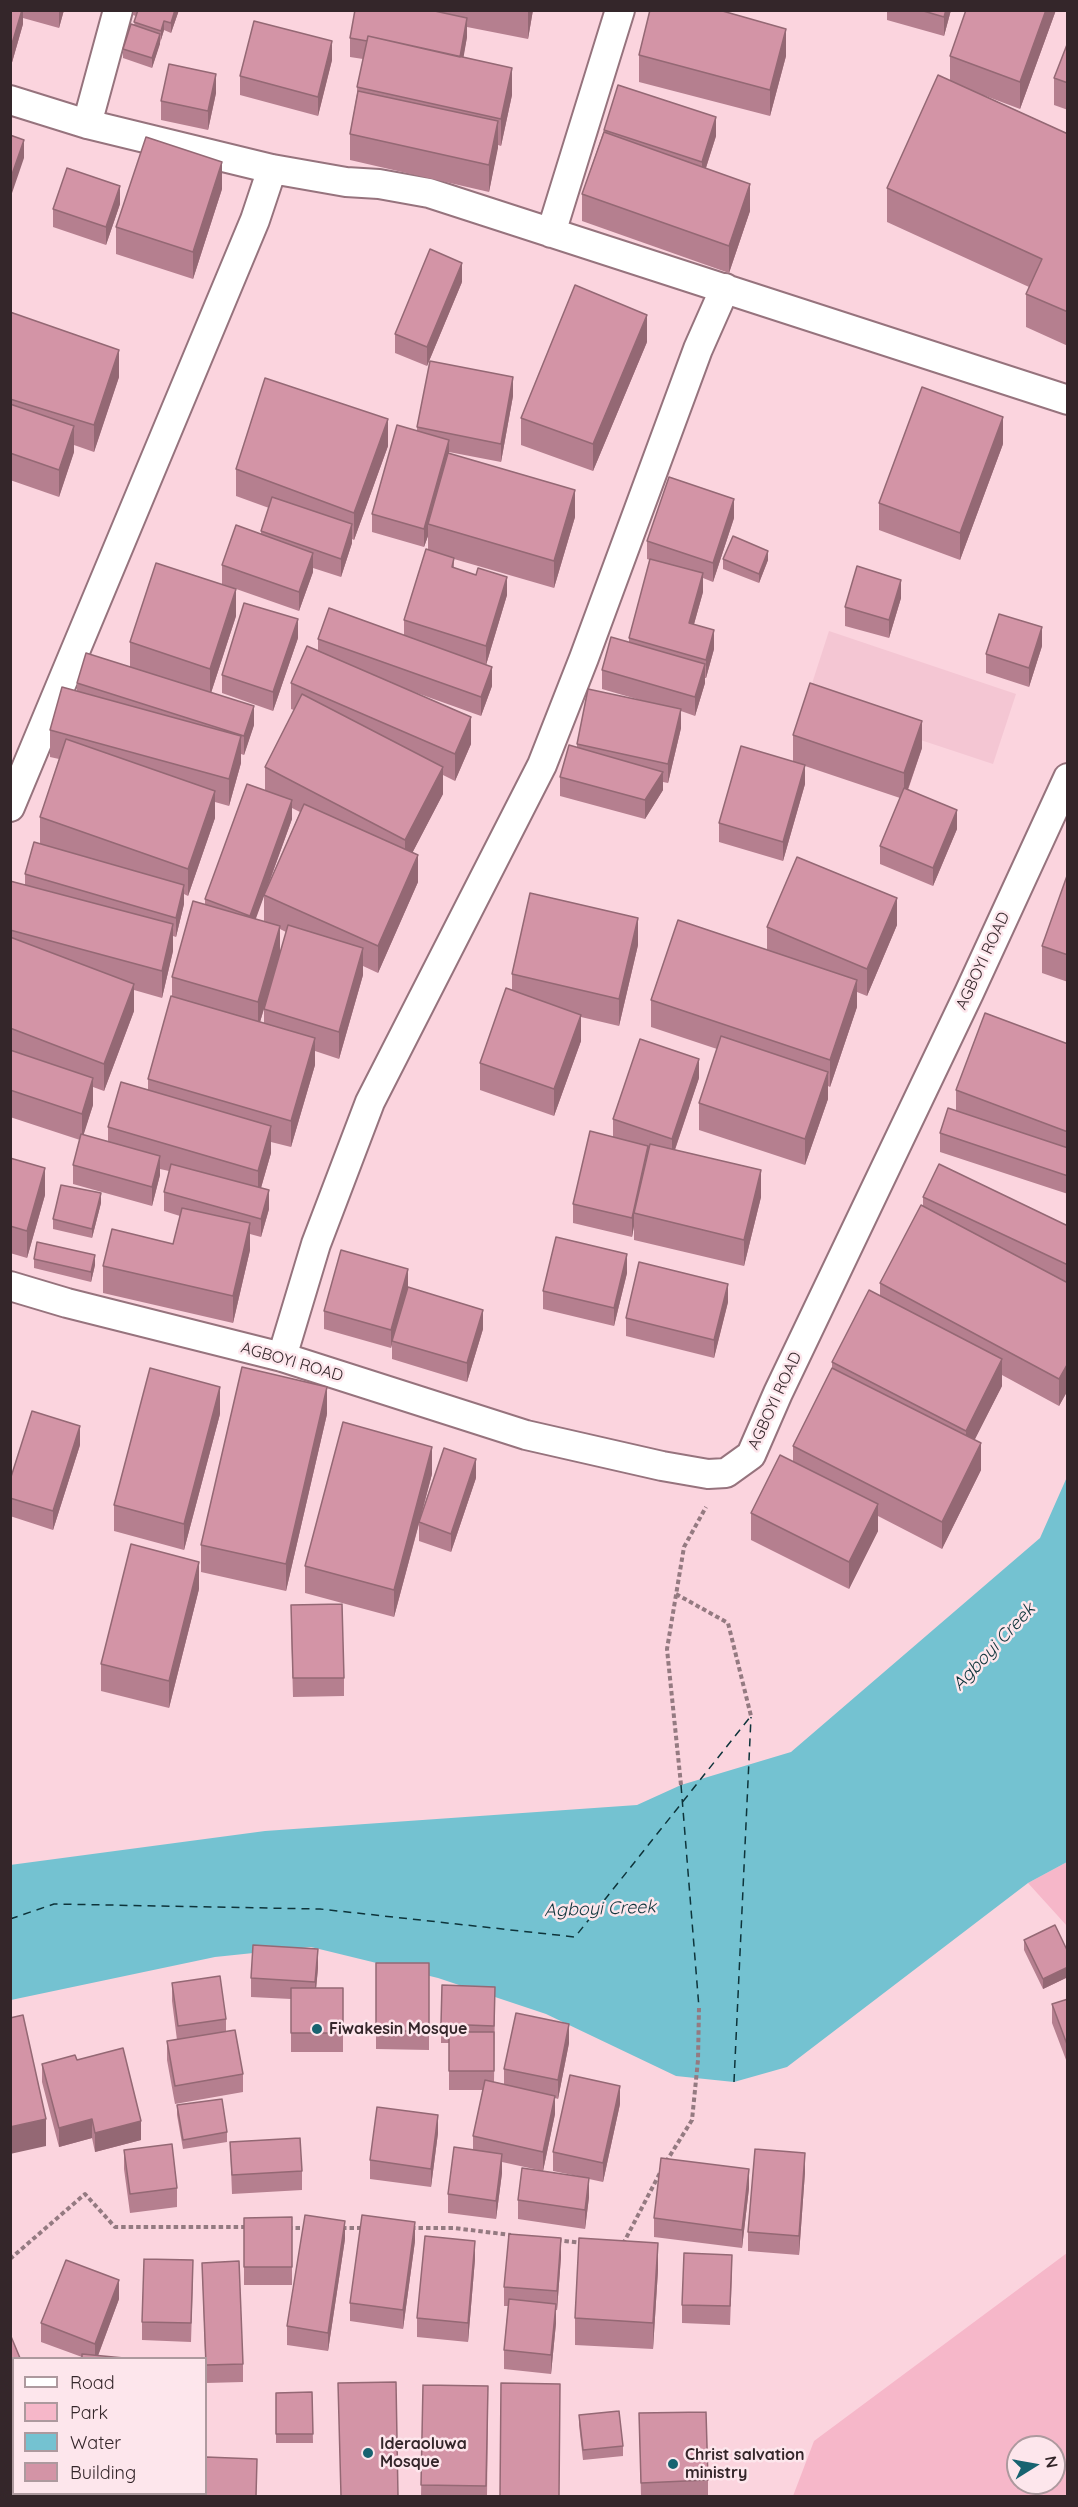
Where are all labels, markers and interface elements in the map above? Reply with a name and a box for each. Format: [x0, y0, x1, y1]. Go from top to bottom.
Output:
street label: AGBOYI ROAD [952, 909, 1014, 1013]
street label: AGBOYI ROAD [239, 1338, 345, 1386]
street label: AGBOYI ROAD [744, 1349, 806, 1453]
water label: Agboyi Creek [948, 1599, 1040, 1695]
water label: Agboyi Creek [544, 1896, 656, 1922]
place label: Fiwakesin Mosque [329, 2019, 468, 2039]
marker: Fiwakesin Mosque [310, 2022, 324, 2036]
legend [12, 2357, 207, 2495]
text: Road [70, 2371, 115, 2394]
text: Park [70, 2401, 108, 2424]
text: Water [70, 2431, 121, 2454]
place label: Ideraoluwa Mosque [380, 2434, 467, 2472]
north arrow [1006, 2435, 1066, 2495]
place label: Christ salvation ministry [685, 2445, 805, 2483]
marker: Ideraoluwa Mosque [361, 2446, 375, 2460]
text: N [1041, 2454, 1063, 2470]
marker: Christ salvation ministry [666, 2457, 680, 2471]
text: Building [70, 2461, 136, 2484]

